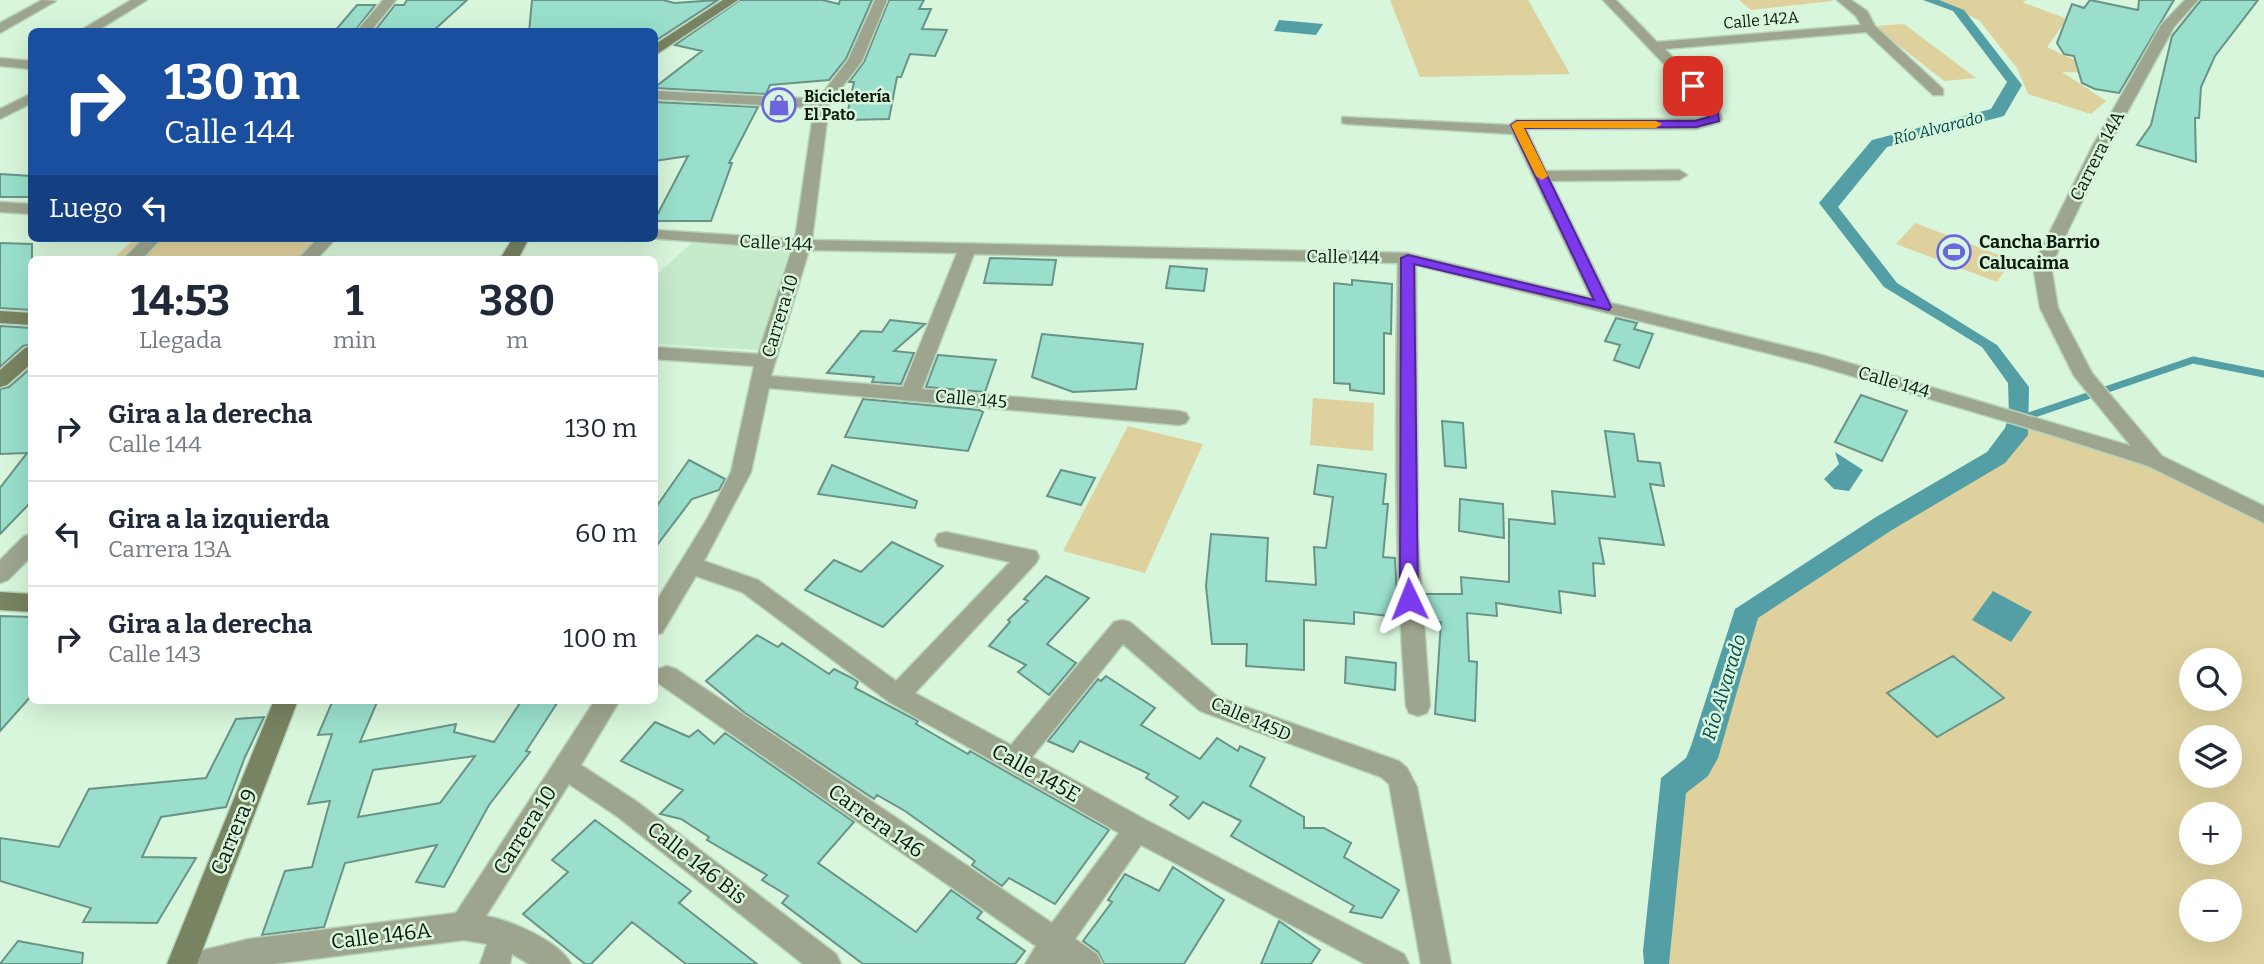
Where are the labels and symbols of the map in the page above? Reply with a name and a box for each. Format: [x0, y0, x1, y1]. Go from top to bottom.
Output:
street label: Calle 142A [1722, 7, 1800, 33]
pin [1663, 56, 1723, 116]
shop icon: Bicicletería El Pato [760, 86, 798, 124]
place label: Bicicletería El Pato [804, 87, 890, 124]
street label: Carrera 14A [2065, 107, 2129, 204]
water label: Río Alvarado [1891, 108, 1985, 148]
street label: Calle 144 [739, 230, 814, 256]
place label: Cancha Barrio Calucaima [1979, 231, 2100, 274]
sports icon: Cancha Barrio Calucaima [1935, 233, 1973, 271]
street label: Calle 144 [1306, 245, 1380, 269]
street label: Carrera 10 [757, 272, 803, 360]
street label: Calle 144 [1856, 361, 1933, 403]
street label: Calle 145 [934, 385, 1008, 413]
position arrow [1372, 562, 1446, 636]
water label: Río Alvarado [1697, 631, 1751, 743]
street label: Calle 145D [1207, 692, 1295, 746]
street label: Calle 145E [987, 738, 1085, 808]
street label: Carrera 146 [823, 778, 929, 864]
street label: Carrera 10 [487, 781, 563, 879]
street label: Carrera 9 [205, 785, 263, 879]
street label: Calle 146 Bis [642, 816, 752, 910]
street label: Calle 146A [330, 917, 433, 955]

